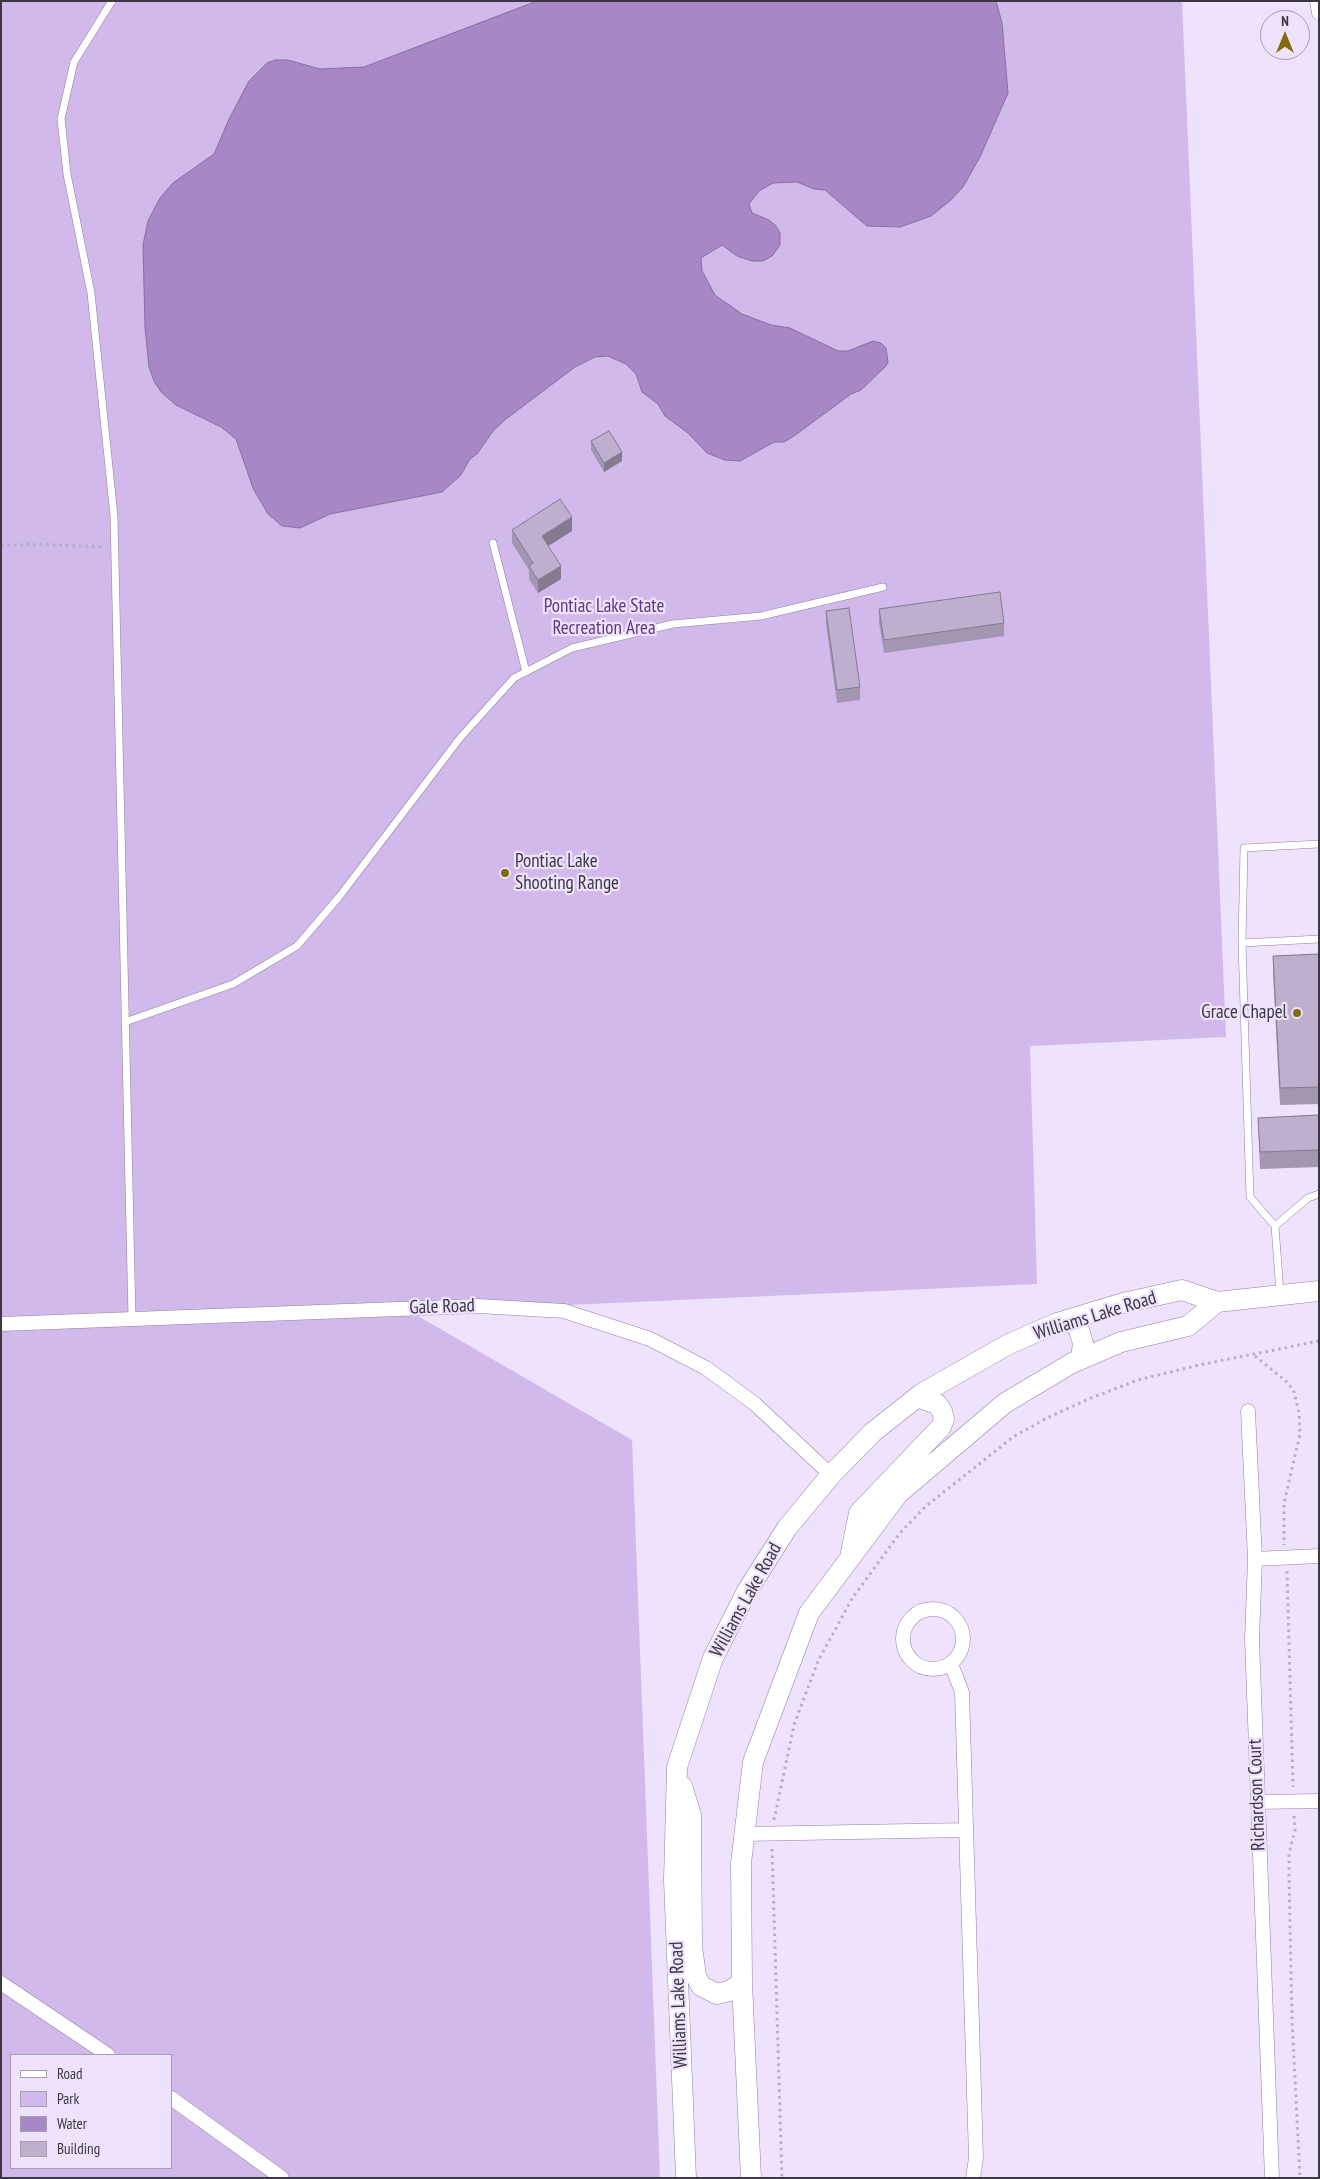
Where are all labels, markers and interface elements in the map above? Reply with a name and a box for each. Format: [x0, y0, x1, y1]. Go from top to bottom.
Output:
north arrow [1260, 10, 1310, 60]
text: N [1281, 12, 1289, 30]
park label: Pontiac Lake State Recreation Area [544, 596, 664, 640]
place label: Pontiac Lake Shooting Range [515, 851, 619, 895]
marker: Pontiac Lake Shooting Range [499, 867, 511, 879]
place label: Grace Chapel [1201, 1002, 1287, 1024]
marker: Grace Chapel [1291, 1007, 1303, 1019]
street label: Williams Lake Road [1031, 1287, 1159, 1345]
street label: Gale Road [409, 1294, 475, 1320]
street label: Williams Lake Road [705, 1539, 787, 1661]
street label: Richardson Court [1244, 1739, 1270, 1851]
street label: Williams Lake Road [665, 1941, 693, 2069]
legend [10, 2054, 172, 2169]
text: Road [57, 2064, 83, 2083]
text: Park [57, 2089, 79, 2108]
text: Water [57, 2114, 87, 2133]
text: Building [57, 2139, 100, 2158]

